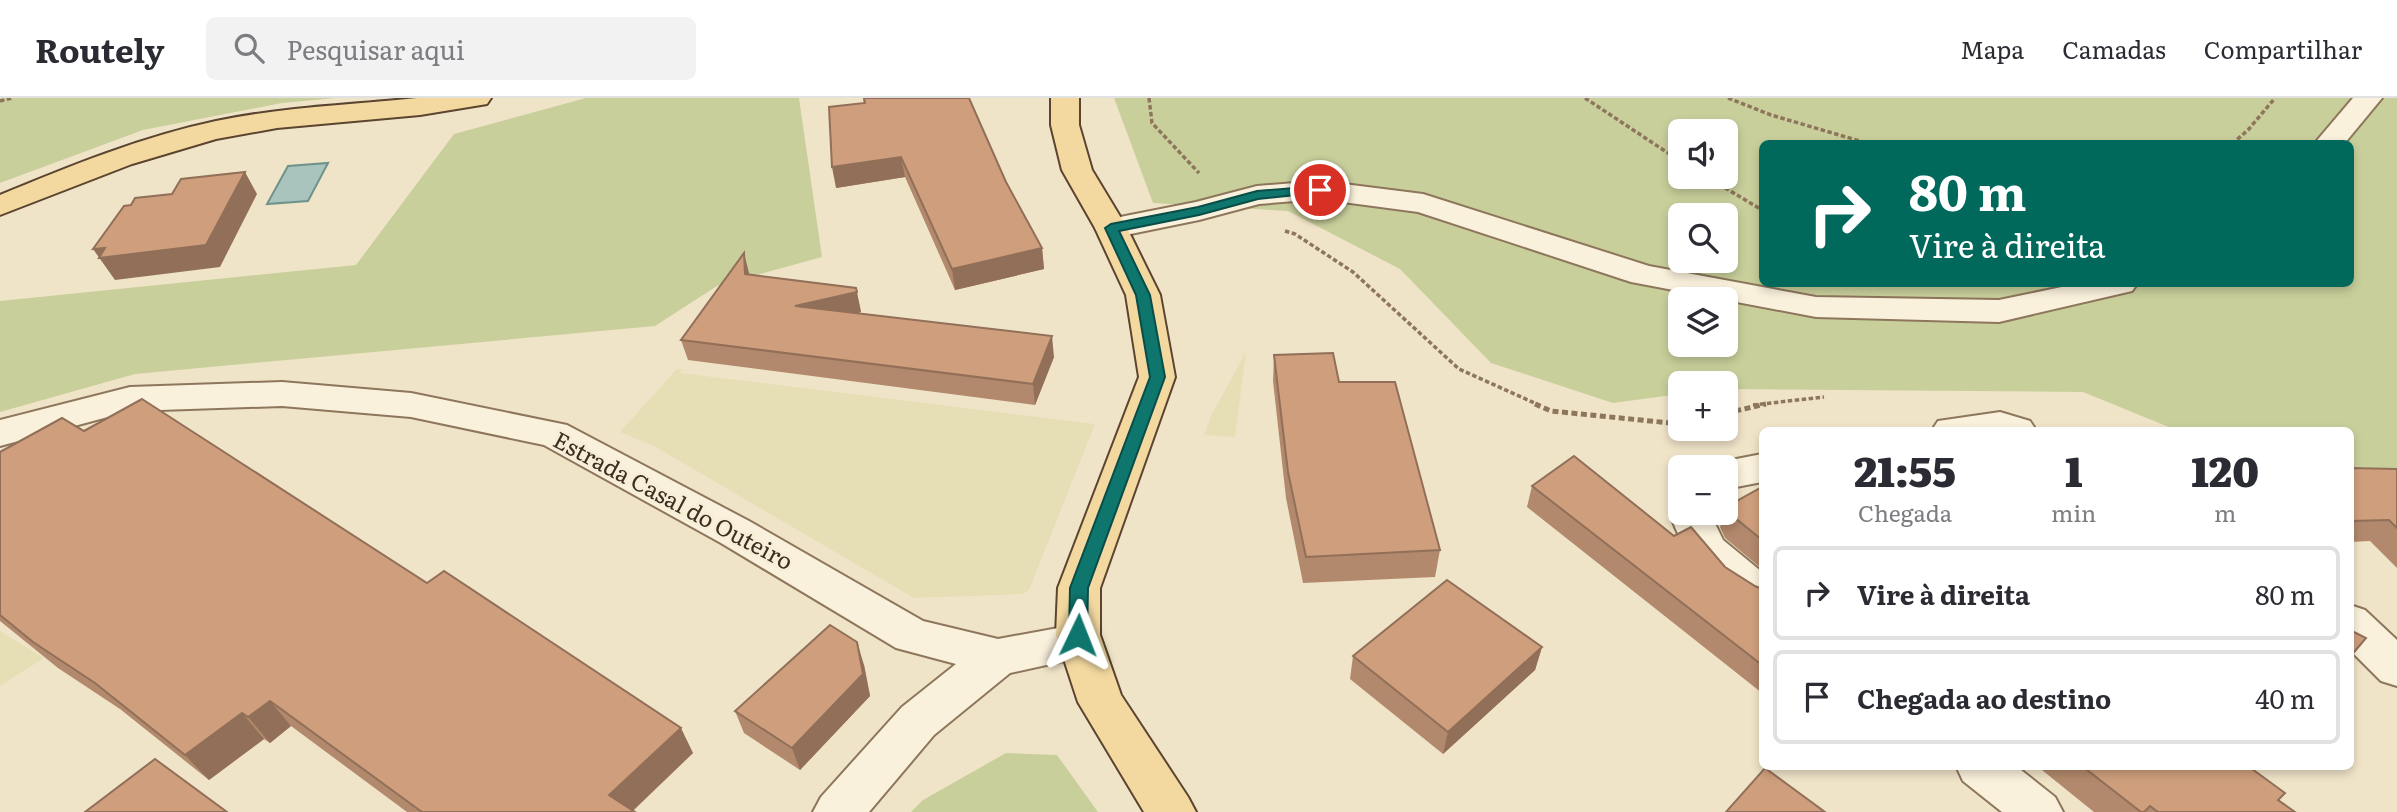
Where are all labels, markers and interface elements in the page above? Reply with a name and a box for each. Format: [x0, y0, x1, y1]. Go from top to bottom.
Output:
search box [206, 17, 696, 80]
text: Routely [35, 24, 164, 73]
icon: search [230, 29, 268, 67]
text: Pesquisar aqui [286, 29, 465, 68]
text: Mapa [1960, 31, 2024, 66]
text: Camadas [2062, 31, 2166, 66]
text: Compartilhar [2204, 31, 2362, 66]
map controls [1668, 119, 1738, 525]
button: sound [1668, 119, 1738, 189]
text: 80 m [1909, 153, 2027, 226]
pin [1290, 160, 1350, 220]
icon: right [1794, 168, 1885, 259]
icon: arrive [1301, 171, 1339, 209]
button: search [1668, 203, 1738, 273]
text: Vire à direita [1909, 220, 2106, 268]
button: layers [1668, 287, 1738, 357]
button: + [1668, 371, 1738, 441]
street label: Estrada Casal do Outeiro [548, 422, 800, 577]
text: 21:55 [1854, 438, 1956, 500]
text: 1 [2065, 438, 2082, 500]
text: 120 [2191, 438, 2259, 500]
button: − [1668, 455, 1738, 525]
text: Chegada [1858, 495, 1952, 529]
text: min [2051, 495, 2096, 529]
text: m [2214, 495, 2236, 529]
icon: right [1798, 574, 1836, 612]
text: Vire à direita [1857, 574, 2030, 613]
text: 80 m [2255, 574, 2315, 613]
position arrow [1041, 598, 1115, 672]
icon: arrive [1798, 678, 1836, 716]
text: Chegada ao destino [1857, 678, 2111, 717]
text: 40 m [2255, 678, 2315, 717]

